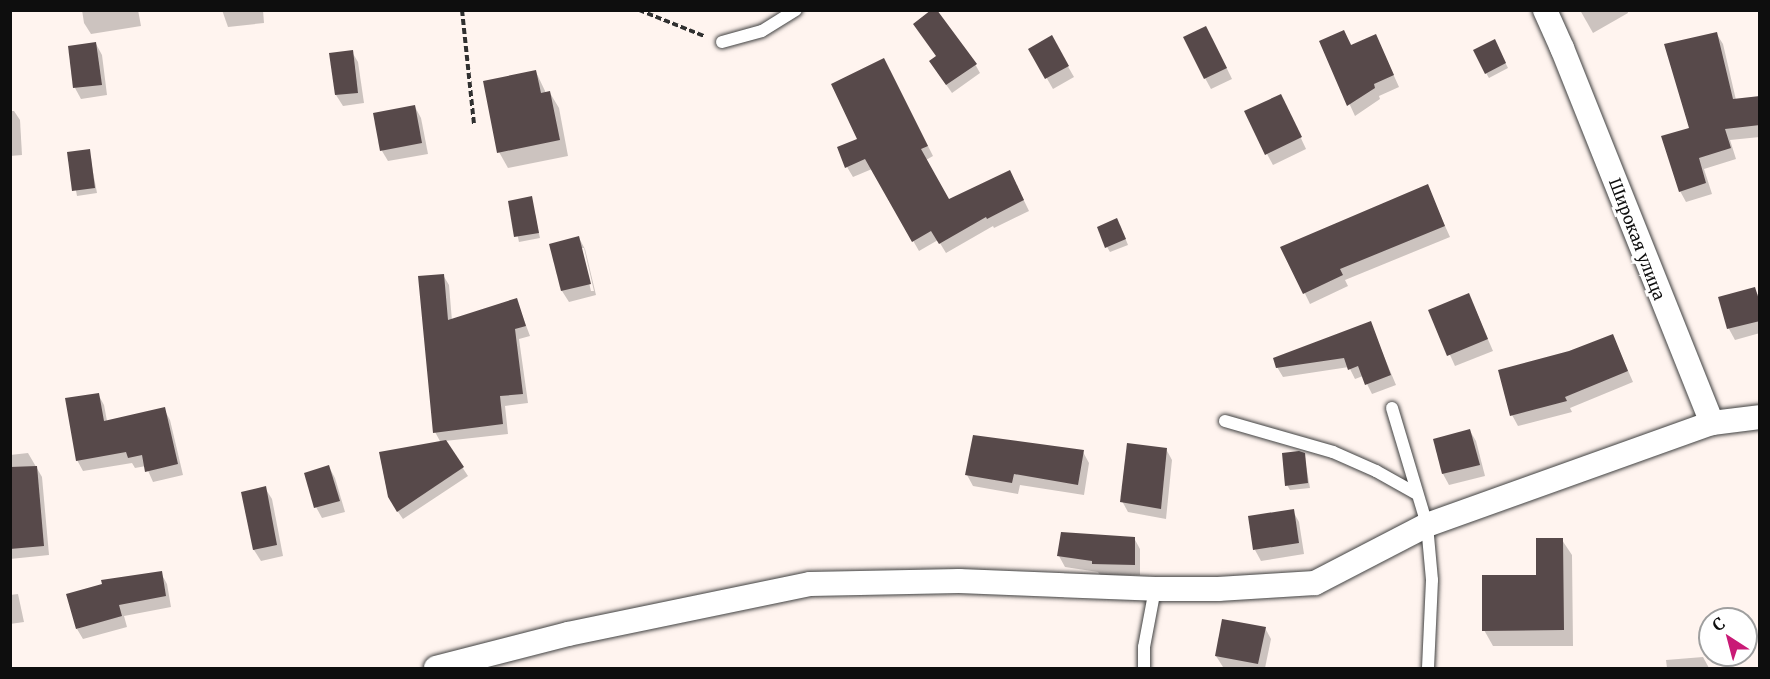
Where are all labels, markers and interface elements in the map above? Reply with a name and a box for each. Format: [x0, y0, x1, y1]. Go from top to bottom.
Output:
street label: Широкая улица [1605, 175, 1669, 303]
north arrow [1698, 607, 1758, 667]
text: С [1708, 613, 1729, 635]

